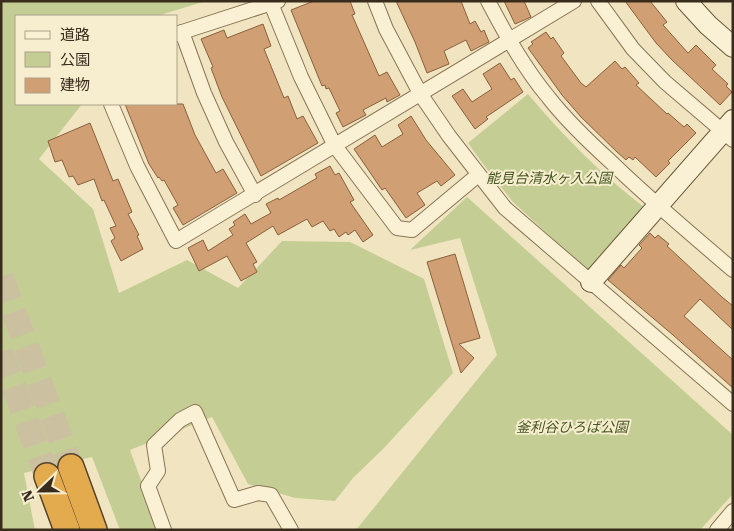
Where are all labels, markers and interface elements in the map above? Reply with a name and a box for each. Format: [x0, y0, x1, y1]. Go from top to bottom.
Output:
legend [15, 15, 178, 105]
text: 道路 [60, 26, 90, 44]
text: 公園 [60, 51, 90, 69]
text: 建物 [60, 76, 90, 94]
park label: 能見台清水ヶ入公園 [486, 170, 614, 186]
park label: 釜利谷ひろば公園 [516, 419, 630, 435]
north arrow [15, 466, 65, 516]
text: N [18, 488, 37, 504]

